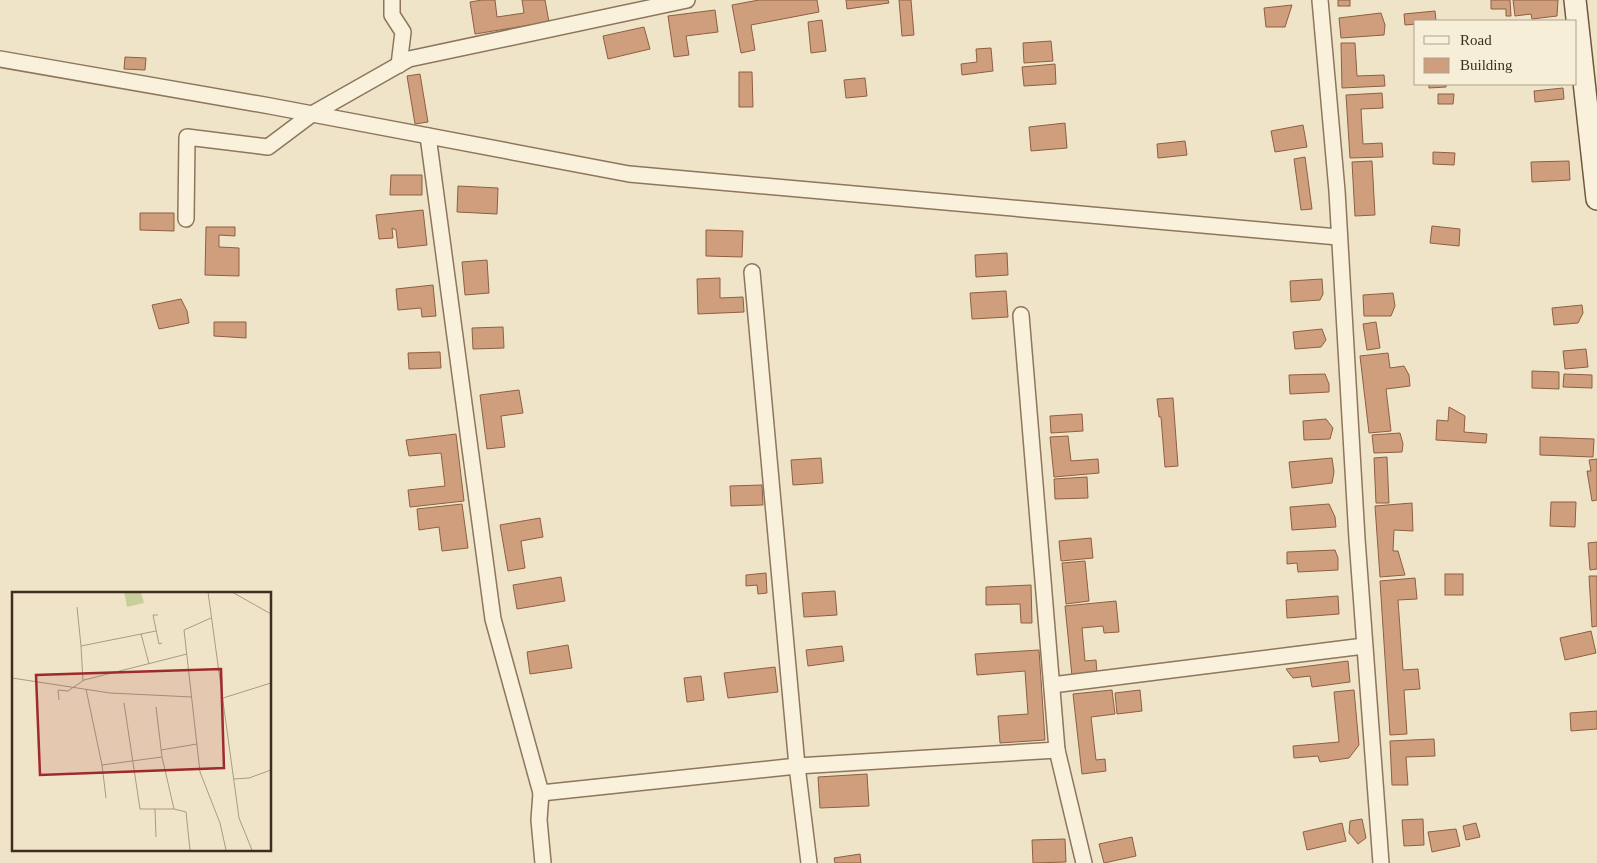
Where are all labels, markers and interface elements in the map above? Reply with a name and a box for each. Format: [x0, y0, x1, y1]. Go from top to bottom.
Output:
legend [1414, 20, 1577, 85]
text: Road [1460, 32, 1492, 48]
text: Building [1460, 57, 1513, 73]
inset map [12, 592, 271, 850]

